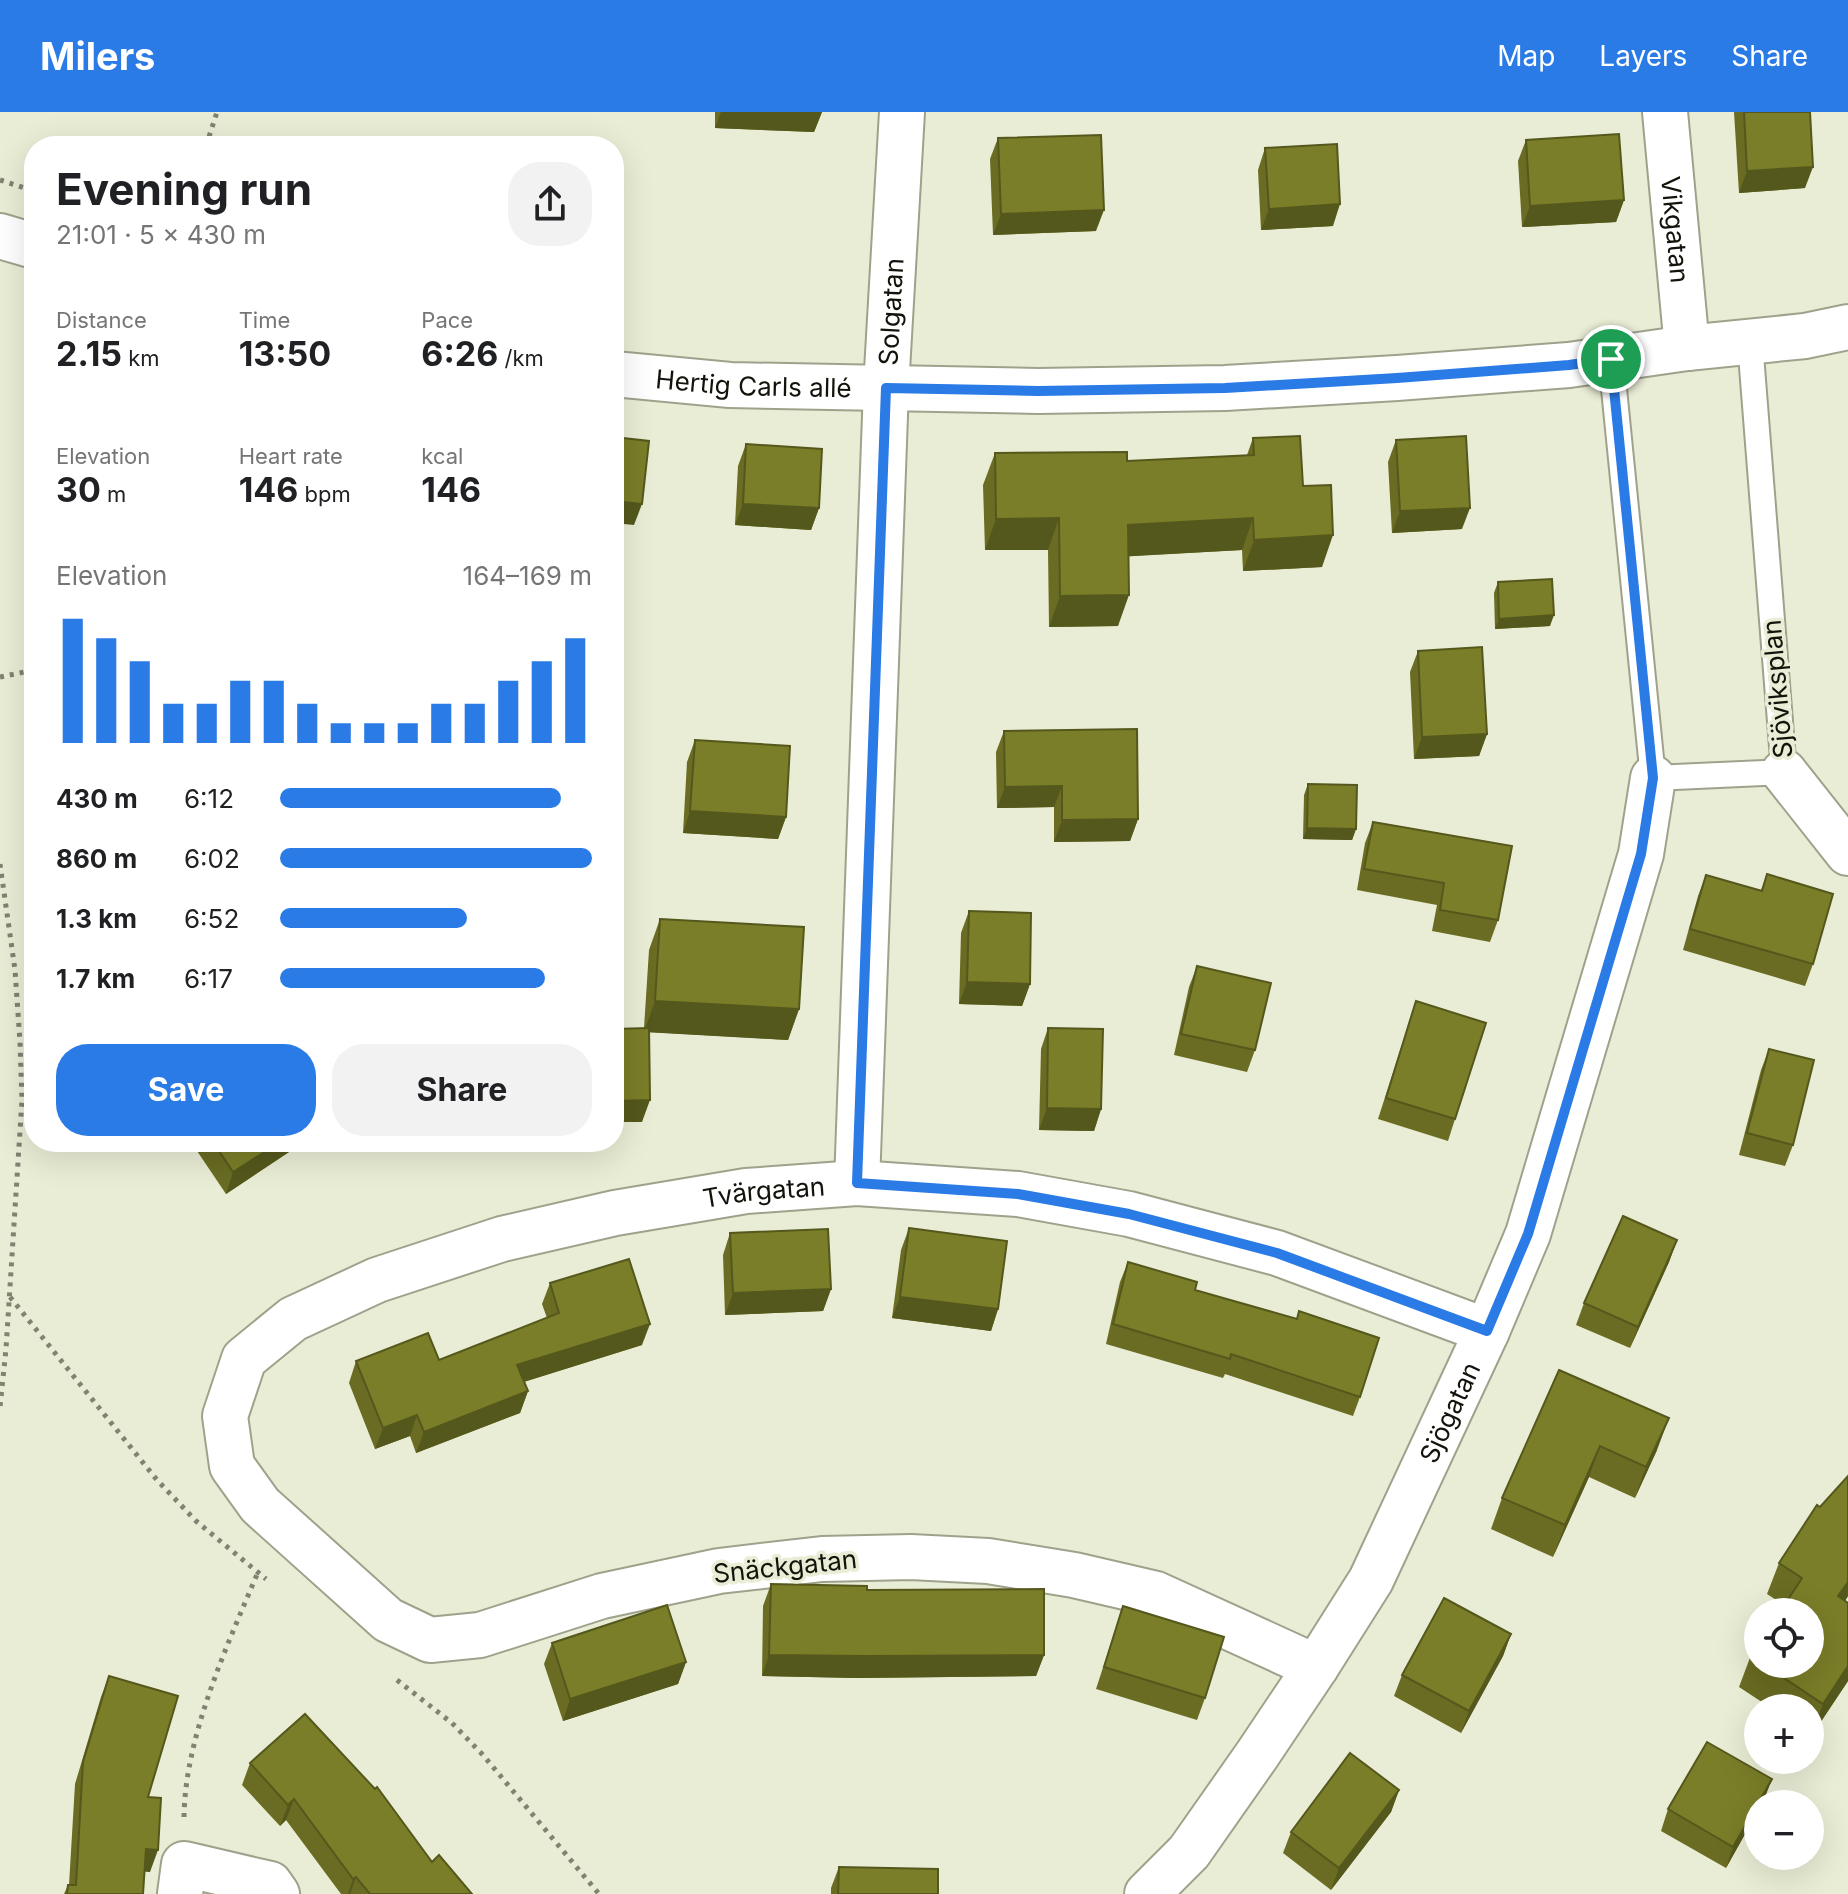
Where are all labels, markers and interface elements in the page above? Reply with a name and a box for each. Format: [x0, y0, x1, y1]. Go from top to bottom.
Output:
text: Milers [40, 33, 155, 79]
text: Map [1497, 39, 1555, 73]
text: Layers [1599, 39, 1687, 73]
text: Share [1731, 39, 1808, 73]
text: Evening run [56, 162, 312, 216]
button: share [508, 162, 592, 246]
street label: Vikgatan [1656, 175, 1696, 284]
text: 21:01 · 5 × 430 m [56, 219, 266, 250]
street label: Solgatan [872, 257, 909, 366]
text: Distance [56, 307, 147, 333]
text: Time [239, 307, 290, 333]
text: Pace [421, 307, 473, 333]
pin [1577, 325, 1645, 393]
text: 2.15 [56, 333, 122, 374]
text: 13:50 [239, 333, 331, 374]
text: 6:26 [421, 333, 498, 374]
icon: arrive [1589, 337, 1633, 381]
text: km [122, 345, 160, 371]
text: /km [498, 345, 544, 371]
street label: Hertig Carls allé [654, 363, 852, 403]
text: Elevation [56, 443, 150, 469]
text: Heart rate [239, 443, 343, 469]
text: kcal [421, 443, 463, 469]
text: 30 [56, 469, 101, 510]
text: 146 [239, 469, 298, 510]
text: 146 [421, 469, 481, 510]
text: m [101, 481, 126, 507]
text: bpm [298, 481, 351, 507]
text: Elevation [56, 560, 167, 591]
text: 164–169 m [463, 560, 592, 591]
street label: Sjöviksplan [1755, 618, 1799, 760]
text: 430 m [56, 783, 138, 814]
text: 6:12 [184, 783, 234, 814]
text: 860 m [56, 843, 137, 874]
text: 6:02 [184, 843, 240, 874]
text: 1.3 km [56, 903, 137, 934]
text: 6:52 [184, 903, 239, 934]
text: 1.7 km [56, 963, 135, 994]
text: 6:17 [184, 963, 233, 994]
button: Save [56, 1044, 316, 1136]
button: Share [332, 1044, 592, 1136]
street label: Tvärgatan [700, 1170, 826, 1214]
street label: Sjögatan [1412, 1357, 1486, 1467]
street label: Snäckgatan [712, 1543, 858, 1589]
map controls [1744, 1598, 1824, 1870]
button: locate [1744, 1598, 1824, 1678]
button: + [1744, 1694, 1824, 1774]
button: − [1744, 1790, 1824, 1870]

